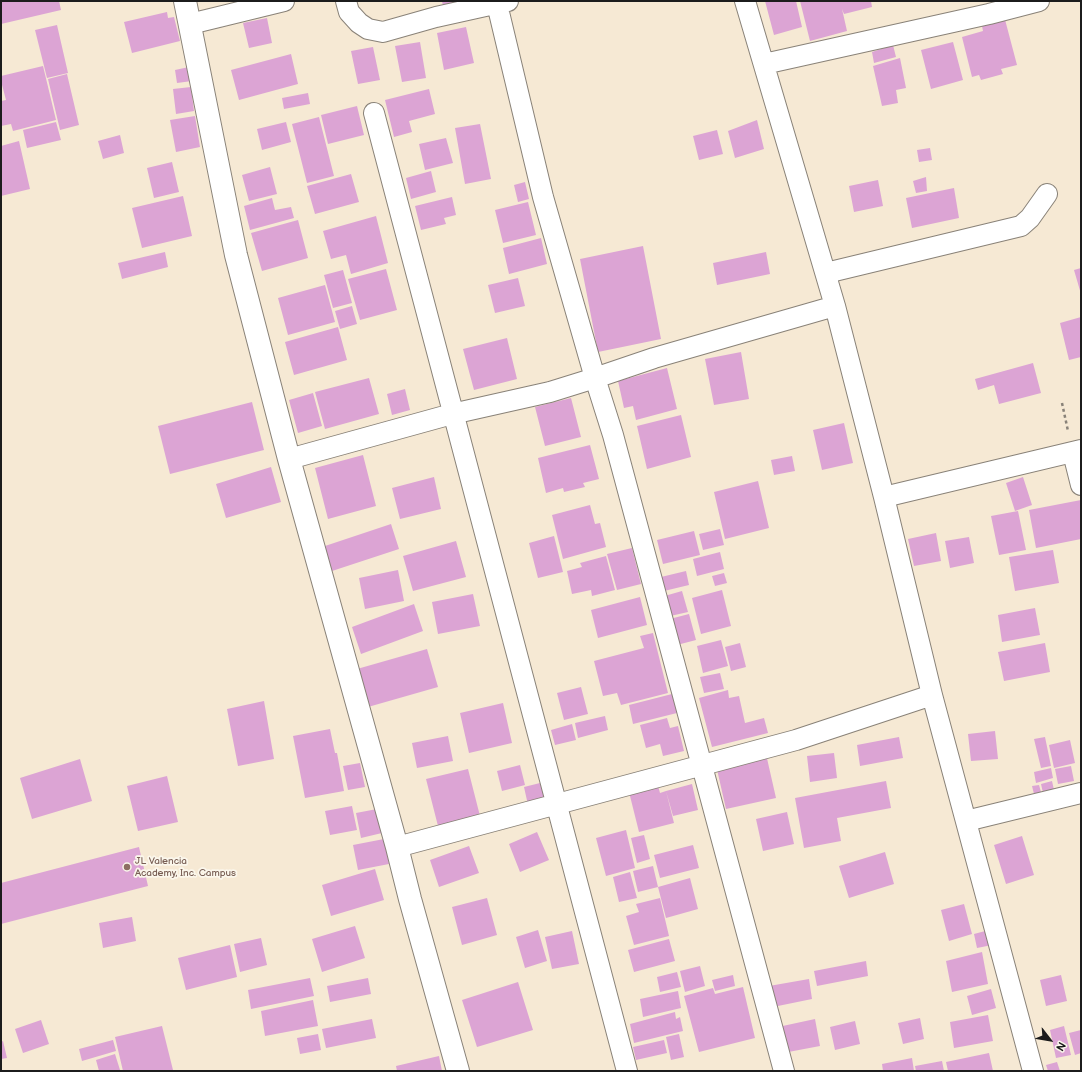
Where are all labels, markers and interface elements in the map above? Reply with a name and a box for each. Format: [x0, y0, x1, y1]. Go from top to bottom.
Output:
place label: JL Valencia Academy, Inc. Campus [135, 855, 236, 878]
marker: JL Valencia Academy, Inc. Campus [122, 862, 132, 872]
north arrow [1030, 1020, 1070, 1060]
text: N [1053, 1040, 1068, 1053]

